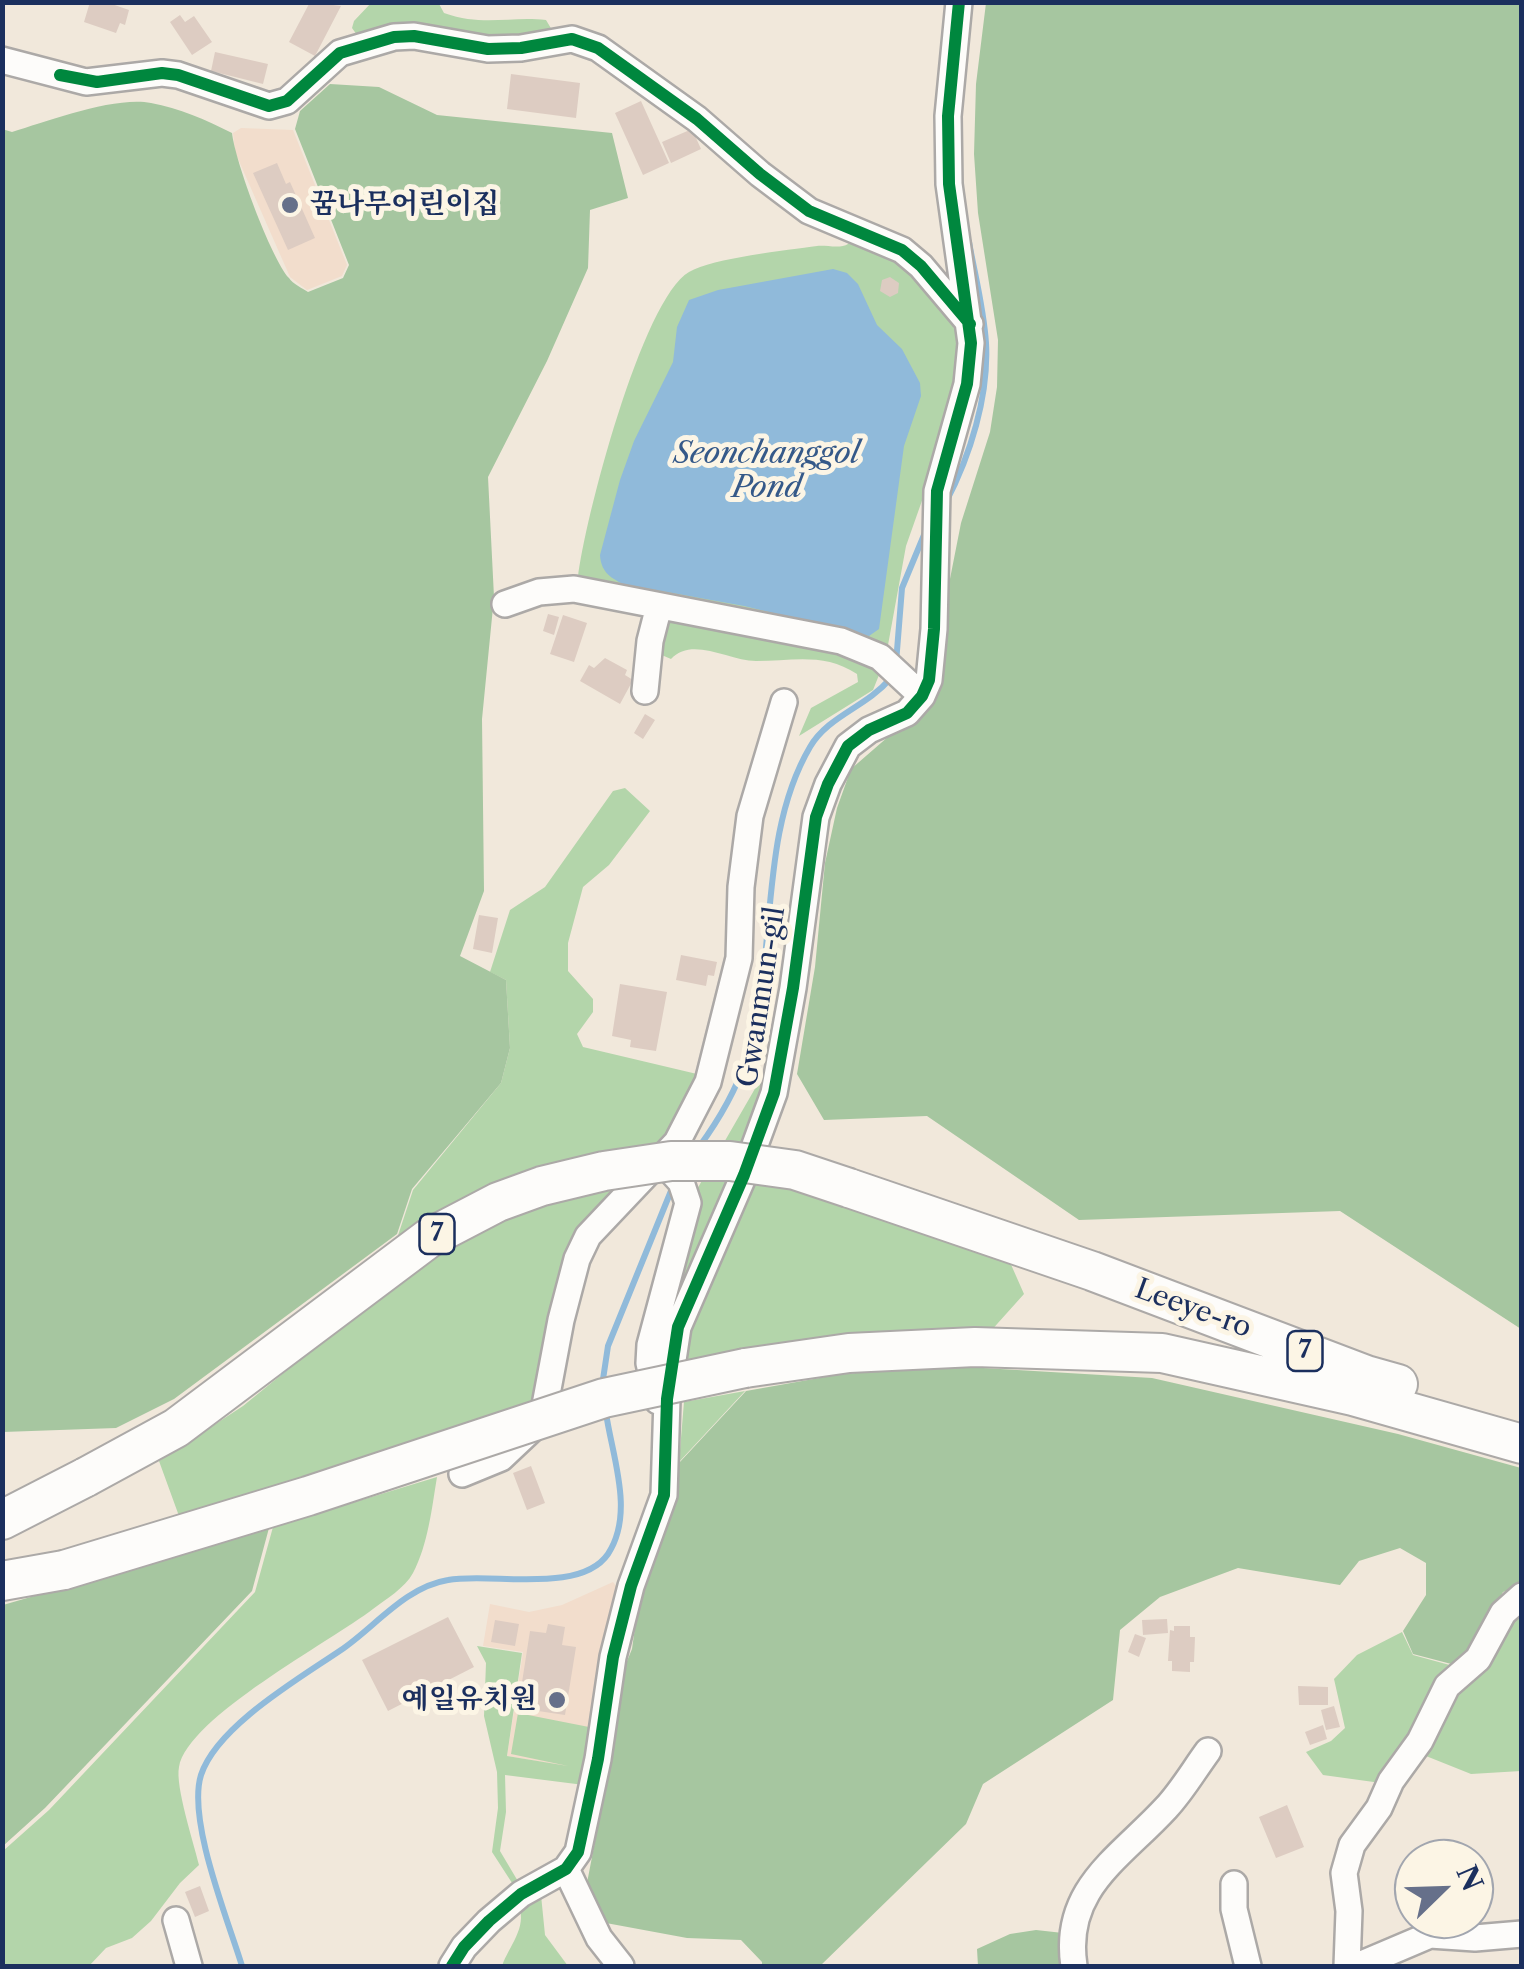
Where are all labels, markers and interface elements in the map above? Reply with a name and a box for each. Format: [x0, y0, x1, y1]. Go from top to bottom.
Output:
place label: 꿈나무어린이집 [310, 188, 499, 222]
marker: 꿈나무어린이집 [279, 194, 301, 216]
water label: Seonchanggol Pond [674, 436, 860, 506]
street label: Gwanmun-gil [731, 904, 793, 1090]
road number: 7 [420, 1214, 454, 1254]
street label: Leeye-ro [1130, 1273, 1256, 1345]
road number: 7 [1288, 1331, 1322, 1371]
place label: 예일유치원 [402, 1683, 537, 1717]
marker: 예일유치원 [546, 1689, 568, 1711]
north arrow [1394, 1839, 1494, 1939]
text: N [1449, 1860, 1490, 1896]

